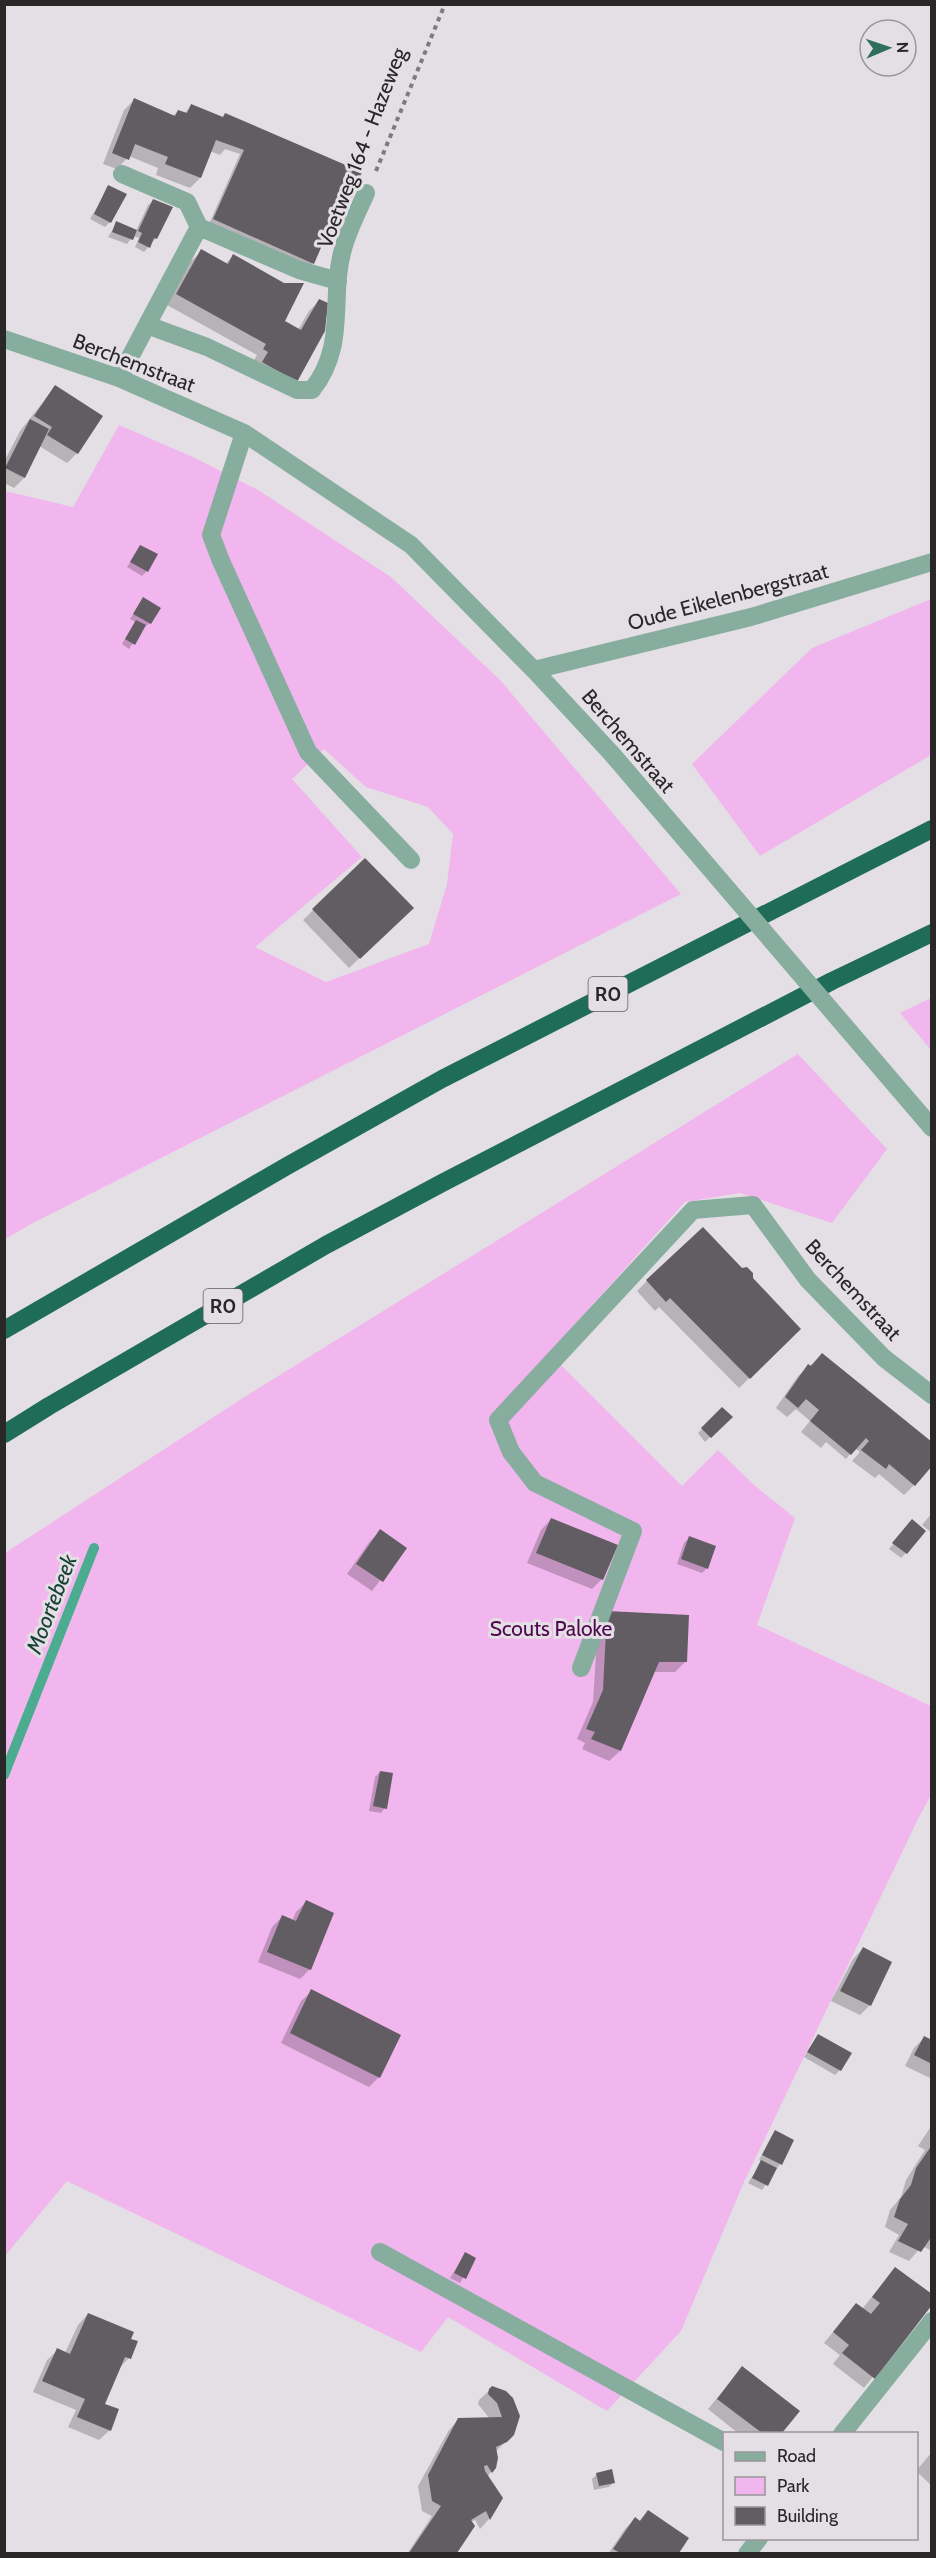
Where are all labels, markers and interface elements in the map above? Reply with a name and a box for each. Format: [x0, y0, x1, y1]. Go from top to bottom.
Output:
north arrow [858, 18, 918, 78]
text: N [893, 42, 912, 53]
street label: Voetweg 164 - Hazeweg [312, 44, 412, 252]
street label: Berchemstraat [69, 328, 199, 397]
street label: Oude Eikelenbergstraat [625, 558, 831, 635]
street label: Berchemstraat [577, 684, 680, 798]
road number: R0 [588, 977, 628, 1011]
street label: Berchemstraat [800, 1234, 907, 1345]
road number: R0 [204, 1289, 242, 1323]
water label: Moortebeek [20, 1551, 83, 1658]
park label: Scouts Paloke [490, 1616, 613, 1641]
legend [723, 2432, 918, 2540]
text: Road [777, 2445, 816, 2467]
text: Park [777, 2475, 810, 2497]
text: Building [777, 2505, 839, 2527]

